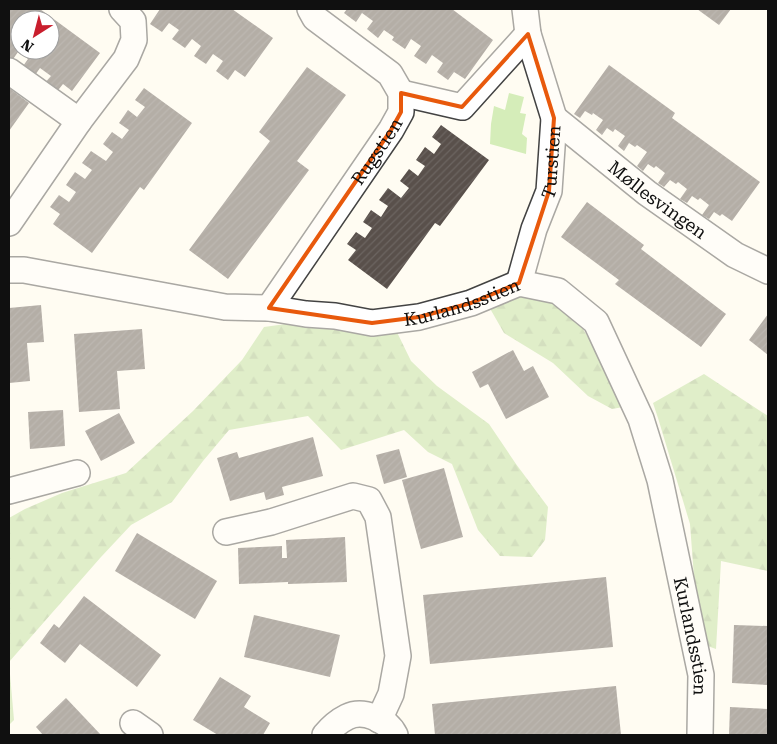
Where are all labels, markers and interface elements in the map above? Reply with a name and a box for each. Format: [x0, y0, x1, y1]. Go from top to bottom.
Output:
north arrow [10, 10, 60, 60]
text: N [18, 36, 36, 55]
street label: Rugstien [346, 114, 406, 189]
street label: Turstien [537, 124, 564, 202]
street label: Møllesvingen [605, 156, 711, 243]
street label: Kurlandsstien [402, 273, 523, 329]
street label: Kurlandsstien [670, 575, 712, 696]

